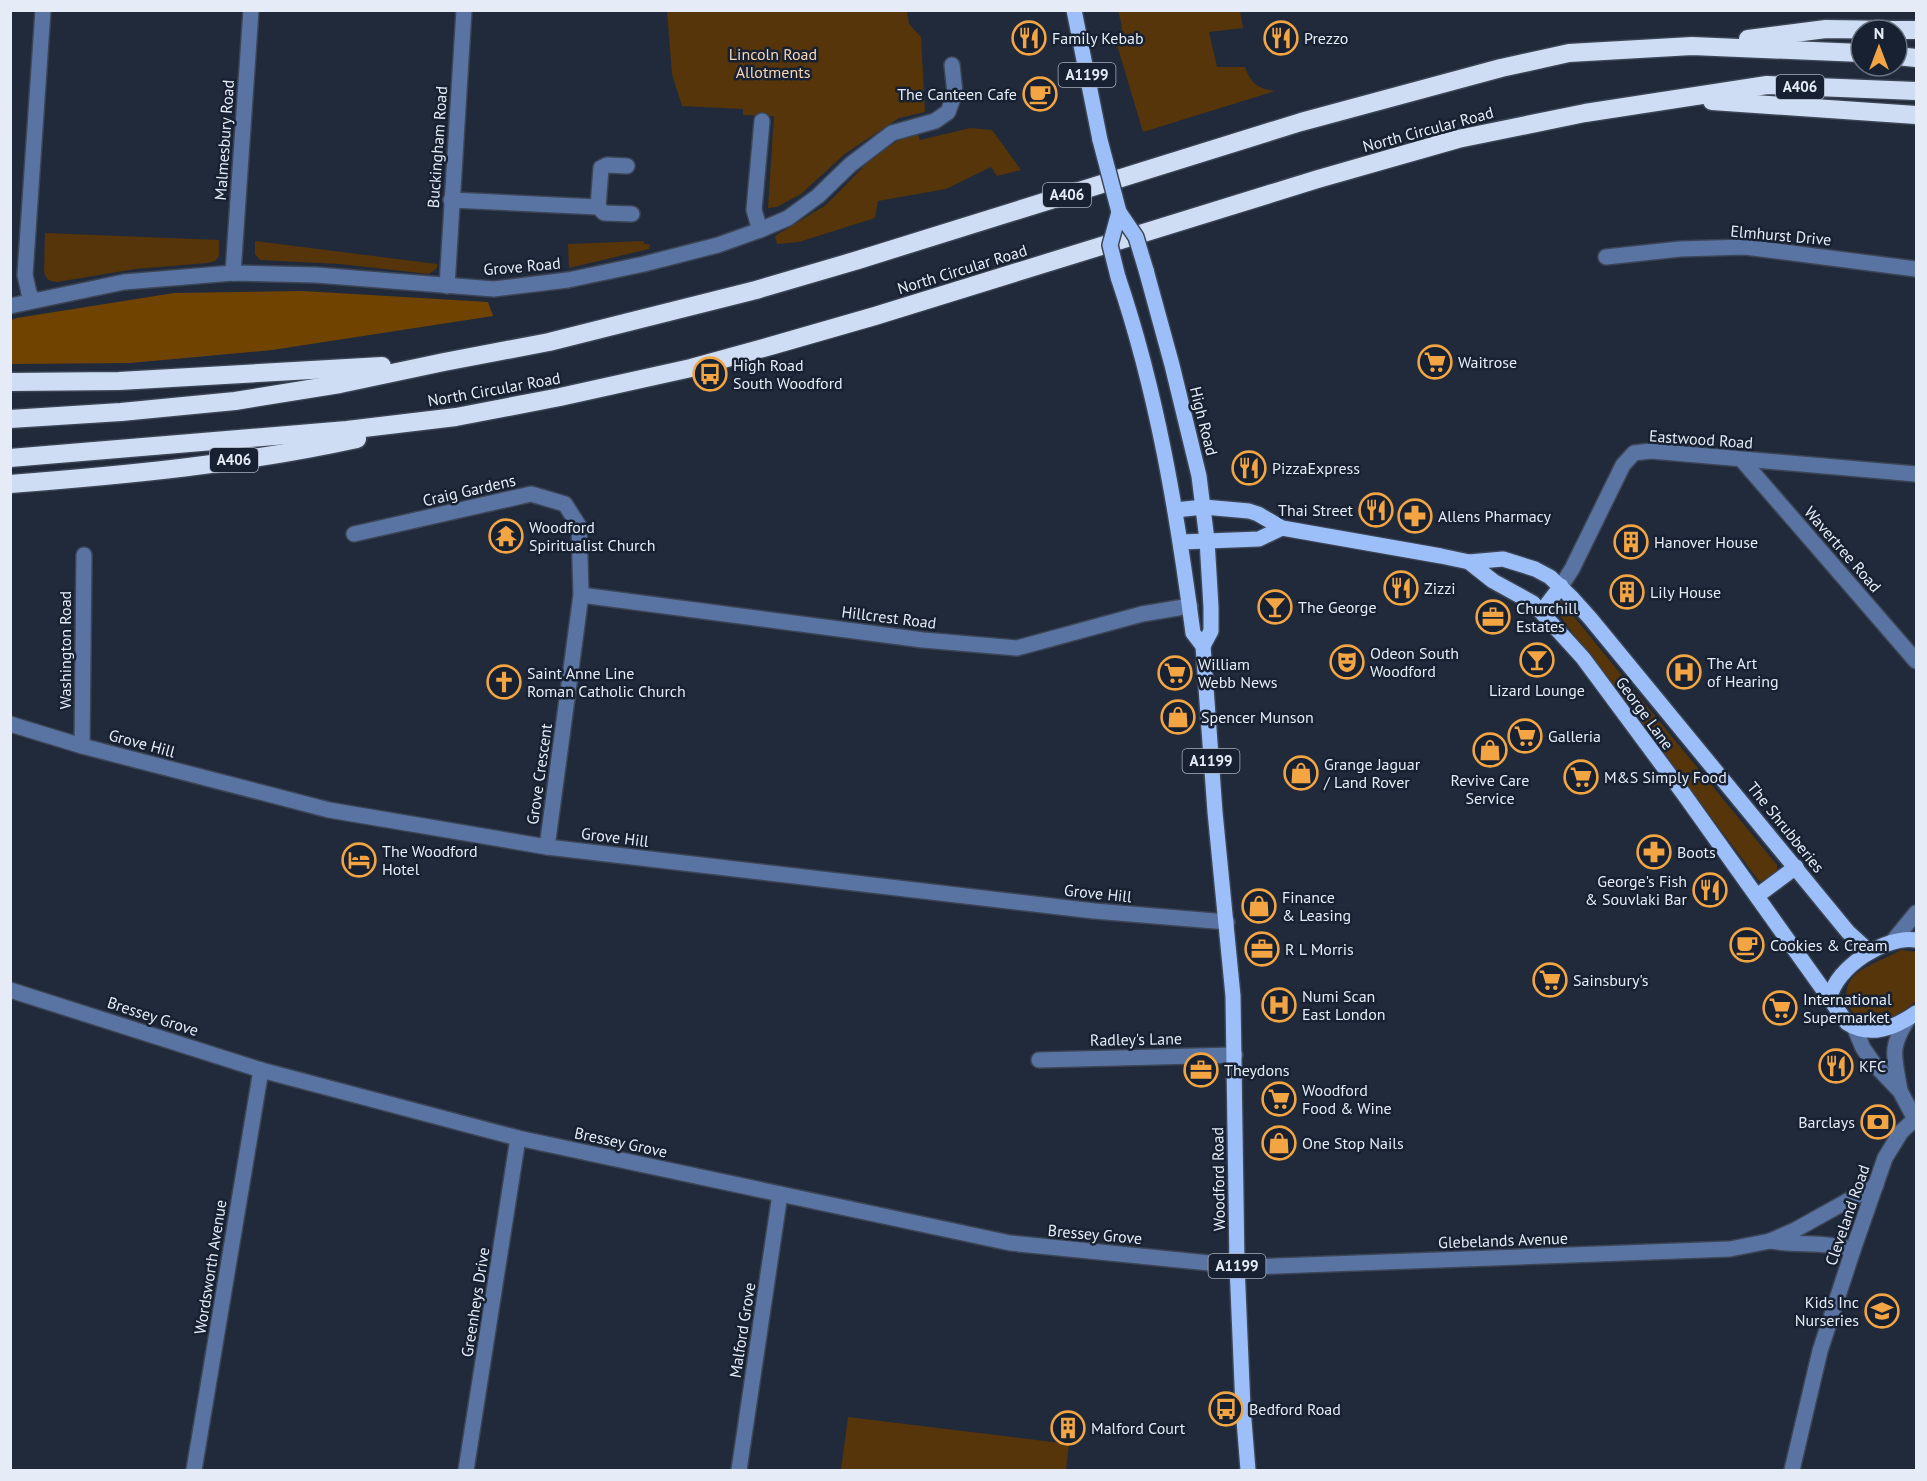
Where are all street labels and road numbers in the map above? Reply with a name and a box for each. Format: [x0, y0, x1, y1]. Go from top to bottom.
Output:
road number: A1199 [1058, 63, 1116, 87]
road number: A406 [1776, 75, 1824, 99]
street label: Malmesbury Road [210, 79, 238, 201]
street label: Buckingham Road [423, 85, 451, 209]
street label: North Circular Road [1360, 102, 1496, 156]
road number: A406 [1043, 183, 1091, 207]
street label: Elmhurst Drive [1730, 221, 1832, 249]
street label: North Circular Road [895, 240, 1029, 298]
street label: Grove Road [483, 253, 561, 279]
street label: North Circular Road [426, 367, 562, 411]
street label: High Road [1186, 384, 1222, 458]
street label: Eastwood Road [1648, 425, 1754, 453]
road number: A406 [210, 448, 258, 472]
street label: Craig Gardens [421, 470, 518, 510]
street label: Wavertree Road [1800, 502, 1886, 596]
street label: Washington Road [55, 591, 75, 709]
street label: Hillcrest Road [840, 601, 938, 633]
street label: George Lane [1612, 673, 1678, 753]
street label: Grove Crescent [522, 722, 556, 826]
street label: Grove Hill [107, 725, 178, 762]
road number: A1199 [1182, 749, 1240, 773]
street label: The Shrubberies [1743, 777, 1829, 877]
street label: Grove Hill [580, 823, 650, 851]
street label: Grove Hill [1063, 880, 1133, 907]
street label: Bressey Grove [105, 992, 201, 1040]
street label: Radley's Lane [1090, 1028, 1182, 1050]
street label: Bressey Grove [573, 1122, 669, 1162]
street label: Woodford Road [1207, 1127, 1229, 1231]
street label: Cleveland Road [1820, 1162, 1874, 1268]
street label: Wordsworth Avenue [189, 1198, 231, 1336]
street label: Bressey Grove [1047, 1220, 1143, 1248]
street label: Glebelands Avenue [1438, 1228, 1568, 1252]
street label: Greenheys Drive [456, 1246, 494, 1358]
road number: A1199 [1208, 1254, 1266, 1278]
street label: Malford Grove [725, 1281, 759, 1379]

